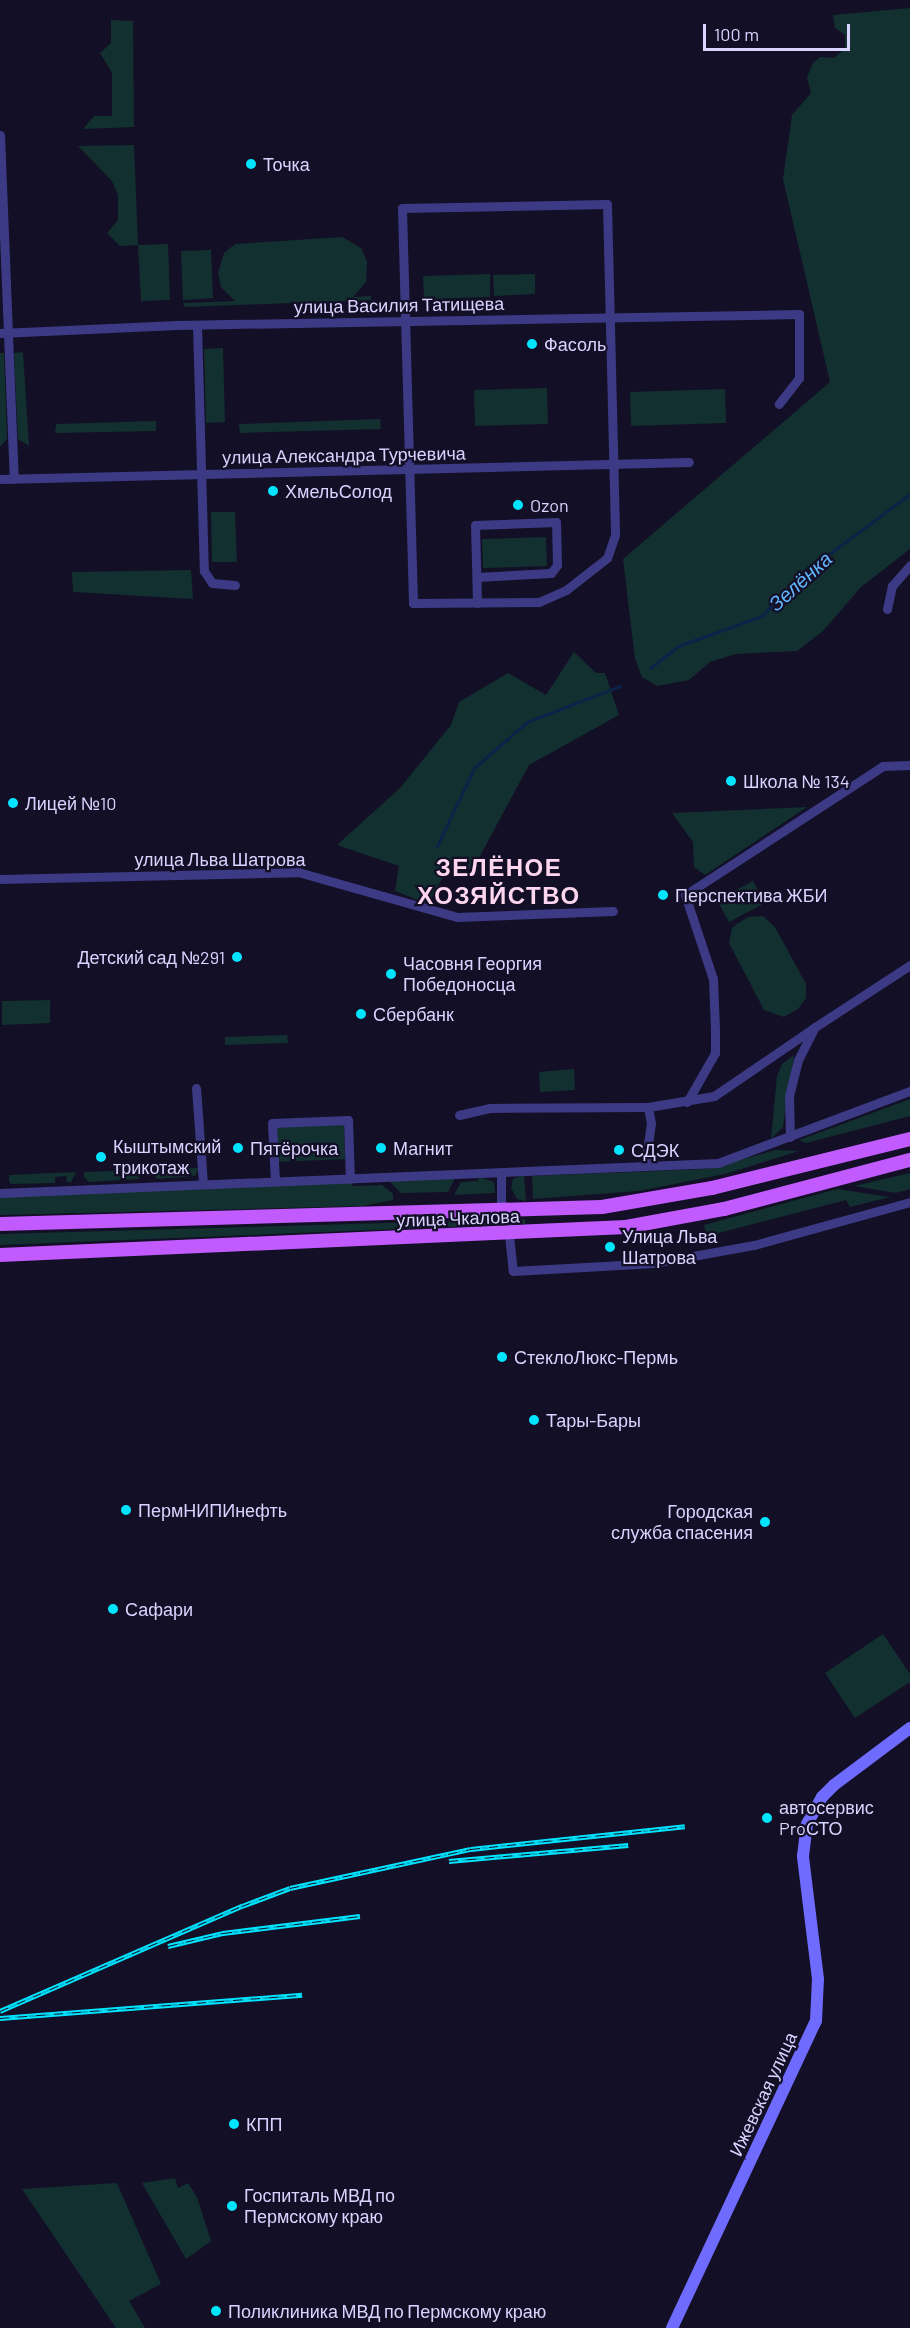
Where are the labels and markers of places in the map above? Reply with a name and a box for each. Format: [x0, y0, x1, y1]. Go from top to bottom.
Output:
place label: Точка [263, 153, 310, 175]
marker: Точка [244, 157, 258, 171]
place label: Фасоль [544, 333, 606, 355]
marker: Фасоль [525, 337, 539, 351]
place label: ХмельСолод [285, 480, 392, 502]
marker: ХмельСолод [266, 484, 280, 498]
place label: Ozon [530, 494, 569, 516]
marker: Ozon [511, 498, 525, 512]
place label: Школа № 134 [743, 770, 850, 792]
marker: Школа № 134 [724, 774, 738, 788]
place label: Лицей №10 [25, 792, 116, 814]
marker: Лицей №10 [6, 796, 20, 810]
place label: Перспектива ЖБИ [675, 884, 827, 906]
marker: Перспектива ЖБИ [656, 888, 670, 902]
place label: Детский сад №291 [77, 946, 225, 968]
marker: Детский сад №291 [230, 950, 244, 964]
place label: Часовня Георгия Победоносца [403, 953, 542, 996]
marker: Часовня Георгия Победоносца [384, 967, 398, 981]
place label: Сбербанк [373, 1003, 454, 1025]
marker: Сбербанк [354, 1007, 368, 1021]
place label: Кыштымский трикотаж [113, 1136, 221, 1178]
place label: Пятёрочка [250, 1137, 338, 1159]
place label: Магнит [393, 1137, 453, 1159]
place label: СДЭК [631, 1139, 679, 1161]
marker: Пятёрочка [231, 1141, 245, 1155]
marker: Магнит [374, 1141, 388, 1155]
marker: СДЭК [612, 1143, 626, 1157]
marker: Кыштымский трикотаж [94, 1150, 108, 1164]
place label: Улица Льва Шатрова [622, 1226, 717, 1268]
marker: Улица Льва Шатрова [603, 1240, 617, 1254]
place label: СтеклоЛюкс-Пермь [514, 1346, 678, 1368]
marker: СтеклоЛюкс-Пермь [495, 1350, 509, 1364]
place label: Тары-Бары [546, 1409, 641, 1431]
marker: Тары-Бары [527, 1413, 541, 1427]
place label: ПермНИПИнефть [138, 1499, 287, 1521]
place label: Городская служба спасения [611, 1501, 753, 1544]
marker: ПермНИПИнефть [119, 1503, 133, 1517]
marker: Городская служба спасения [758, 1515, 772, 1529]
place label: Сафари [125, 1598, 193, 1620]
marker: Сафари [106, 1602, 120, 1616]
place label: автосервис ProСТО [779, 1797, 874, 1840]
marker: автосервис ProСТО [760, 1811, 774, 1825]
place label: КПП [246, 2113, 282, 2135]
marker: КПП [227, 2117, 241, 2131]
place label: Госпиталь МВД по Пермскому краю [244, 2185, 395, 2228]
marker: Госпиталь МВД по Пермскому краю [225, 2199, 239, 2213]
place label: Поликлиника МВД по Пермскому краю [228, 2300, 546, 2322]
marker: Поликлиника МВД по Пермскому краю [209, 2304, 223, 2318]

